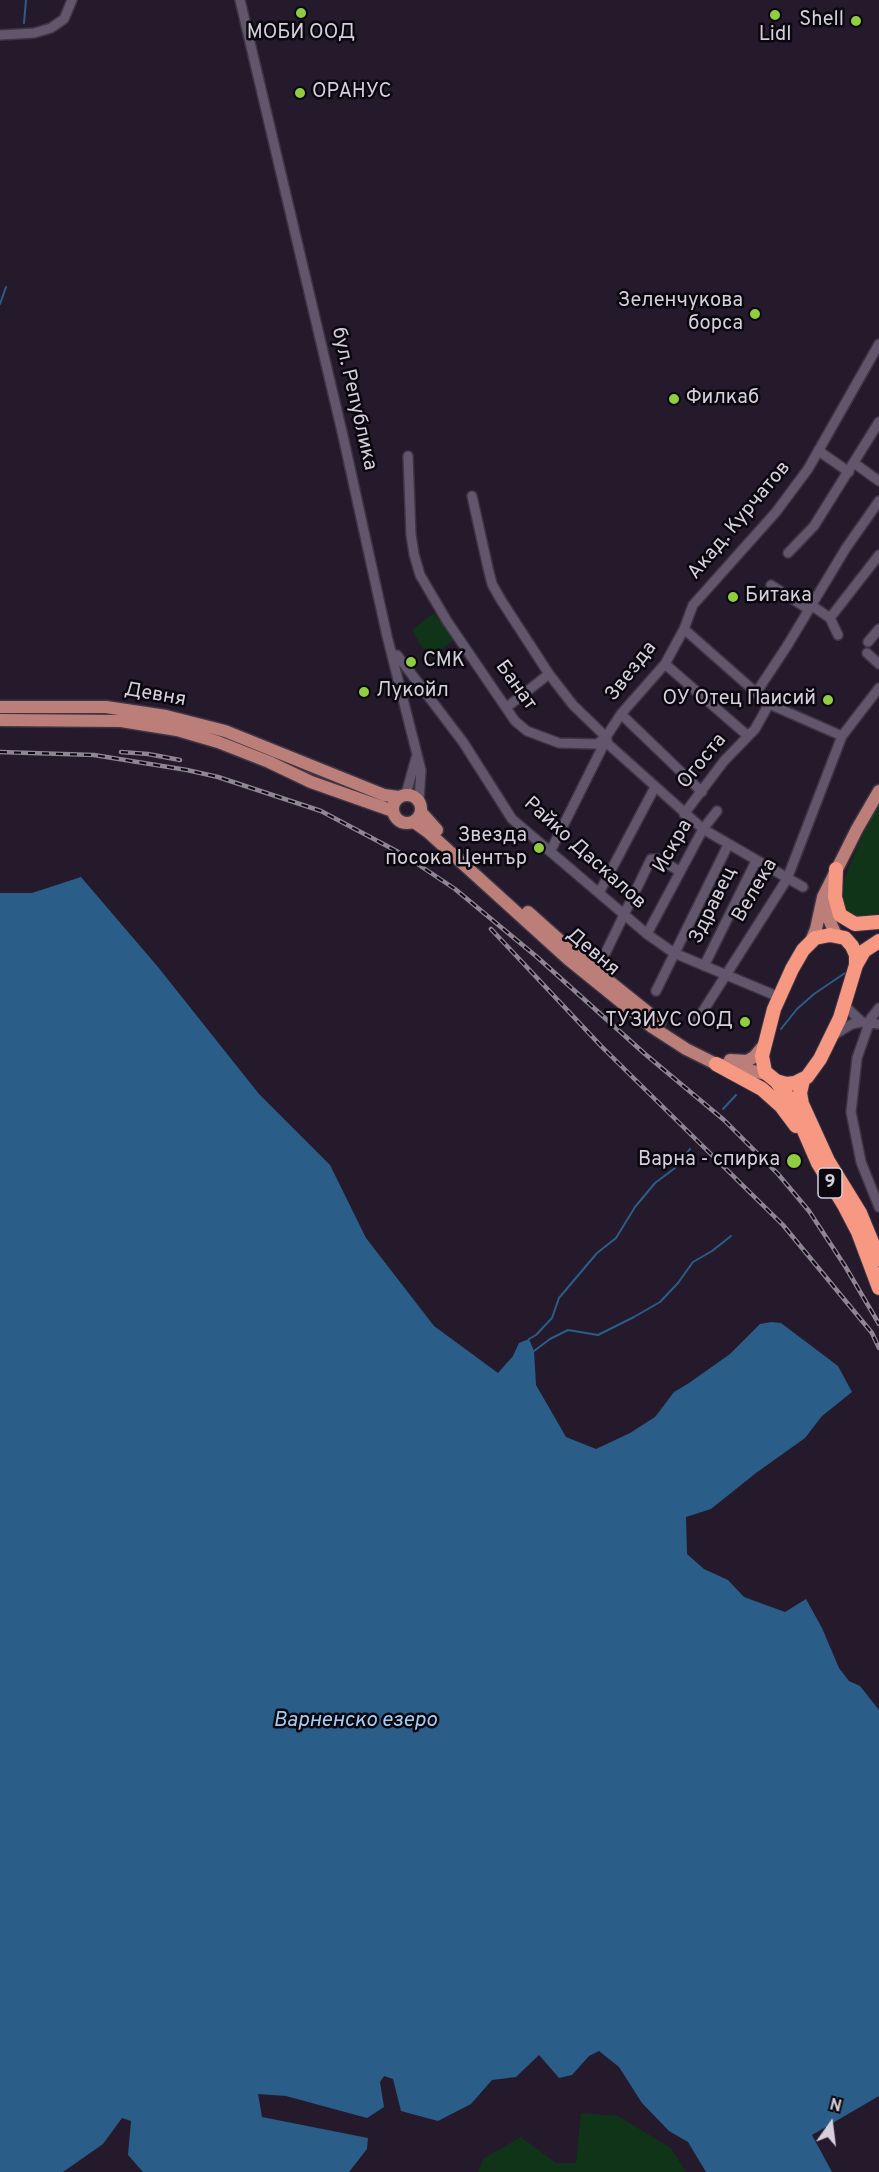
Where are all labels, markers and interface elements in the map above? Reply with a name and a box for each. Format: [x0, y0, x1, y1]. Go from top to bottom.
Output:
marker: МОБИ ООД [294, 6, 308, 20]
marker: Lidl [768, 8, 782, 22]
place label: Shell [799, 9, 844, 33]
marker: Shell [849, 14, 863, 28]
place label: МОБИ ООД [247, 22, 355, 46]
place label: Lidl [759, 24, 791, 48]
place label: ОРАНУС [312, 81, 391, 105]
marker: ОРАНУС [293, 86, 307, 100]
place label: Зеленчукова борса [618, 290, 743, 337]
marker: Зеленчукова борса [748, 307, 762, 321]
street label: бул. Република [325, 325, 381, 473]
place label: Филкаб [686, 387, 759, 411]
marker: Филкаб [667, 392, 681, 406]
street label: Акад. Курчатов [684, 457, 796, 585]
place label: Битака [745, 585, 812, 609]
marker: Битака [726, 590, 740, 604]
street label: Звезда [601, 637, 663, 707]
place label: СМК [423, 650, 465, 674]
marker: СМК [404, 655, 418, 669]
street label: Банат [489, 656, 541, 716]
street label: Девня [122, 679, 188, 713]
place label: Лукойл [376, 680, 449, 704]
marker: Лукойл [357, 685, 371, 699]
place label: ОУ Отец Паисий [662, 688, 816, 712]
marker: ОУ Отец Паисий [821, 693, 835, 707]
street label: Огоста [673, 729, 733, 795]
street label: Райко Даскалов [518, 793, 650, 915]
street label: Искра [649, 816, 699, 878]
place label: Звезда посока Център [385, 825, 527, 872]
marker: Звезда посока Център [532, 841, 546, 855]
street label: Велека [728, 855, 784, 927]
street label: Здравец [685, 864, 743, 948]
street label: Девня [560, 924, 624, 982]
place label: ТУЗИУС ООД [605, 1010, 733, 1034]
marker: ТУЗИУС ООД [738, 1015, 752, 1029]
place label: Варна - спирка [638, 1149, 780, 1173]
marker: Варна - спирка [785, 1152, 803, 1170]
road number: 9 [818, 1168, 842, 1198]
water label: Варненско езеро [273, 1709, 437, 1735]
north arrow [801, 2094, 861, 2154]
text: N [827, 2095, 843, 2118]

